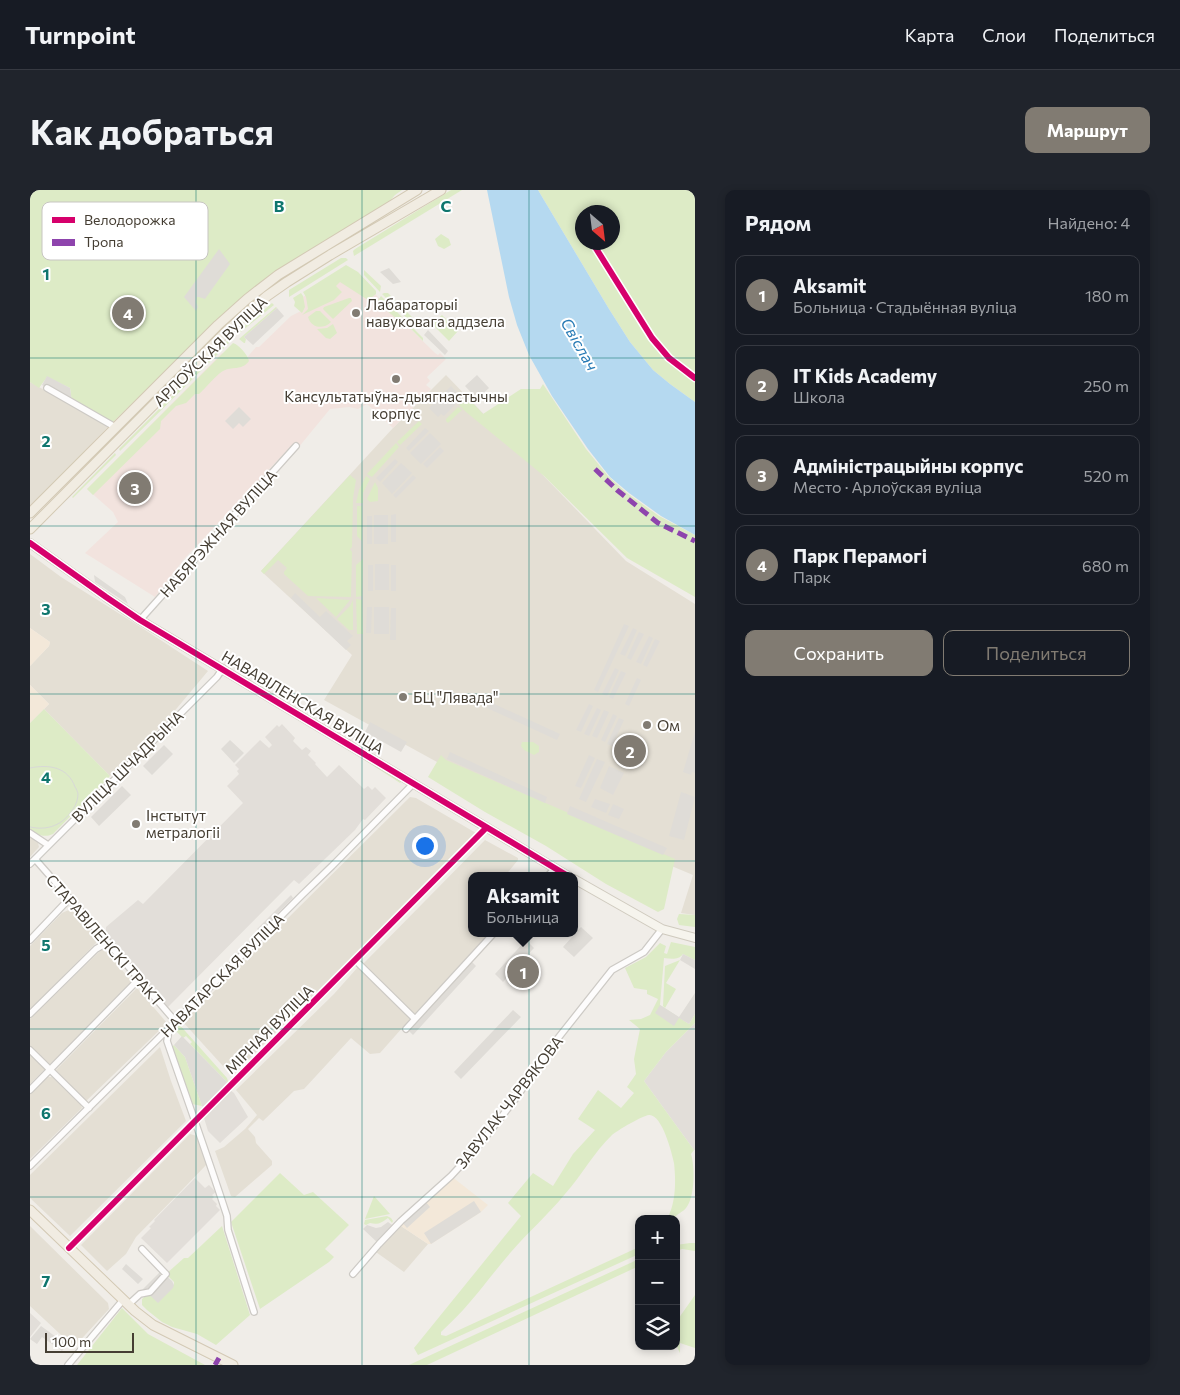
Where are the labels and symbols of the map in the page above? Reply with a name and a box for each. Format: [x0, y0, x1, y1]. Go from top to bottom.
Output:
text: B [274, 196, 285, 215]
text: C [441, 196, 452, 215]
legend [42, 202, 208, 260]
north arrow [575, 205, 620, 250]
text: Велодорожка [84, 211, 175, 228]
text: Тропа [84, 233, 124, 250]
text: 1 [42, 264, 50, 283]
street label: АРЛОЎСКАЯ ВУЛІЦА [150, 292, 270, 410]
pin: 4 [112, 294, 144, 332]
place label: Лабараторыі навуковага аддзела [366, 295, 505, 330]
marker: Лабараторыі навуковага аддзела [350, 307, 362, 319]
water label: Свіслач [557, 314, 603, 374]
marker: Кансультатыўна-дыягнастычны корпус [390, 373, 402, 385]
place label: Кансультатыўна-дыягнастычны корпус [284, 387, 508, 422]
text: 2 [41, 431, 51, 450]
street label: НАБЯРЭЖНАЯ ВУЛІЦА [156, 465, 280, 601]
pin: 3 [119, 469, 151, 507]
text: 3 [41, 599, 51, 618]
street label: НАВАВІЛЕНСКАЯ ВУЛІЦА [219, 646, 387, 758]
place label: БЦ "Лявада" [413, 688, 499, 706]
marker: БЦ "Лявада" [397, 691, 409, 703]
street label: ВУЛІЦА ШЧАДРЫНА [67, 706, 187, 826]
place label: Ом [657, 716, 680, 734]
marker: Ом [641, 719, 653, 731]
pin: 2 [614, 732, 646, 770]
text: 4 [41, 767, 51, 786]
place label: Інстытут метралогіі [146, 806, 220, 841]
marker: Інстытут метралогіі [130, 818, 142, 830]
your location [412, 833, 438, 859]
street label: СТАРАВІЛЕНСКІ ТРАКТ [43, 870, 167, 1010]
street label: НАВАТАРСКАЯ ВУЛІЦА [156, 909, 288, 1041]
text: 5 [41, 935, 51, 954]
pin: 1 [507, 953, 539, 991]
street label: МІРНАЯ ВУЛІЦА [221, 981, 317, 1077]
street label: ЗАВУЛАК ЧАРВЯКОВА [452, 1032, 566, 1172]
text: 6 [41, 1103, 51, 1122]
text: 7 [42, 1271, 51, 1290]
scale bar [45, 1330, 134, 1353]

